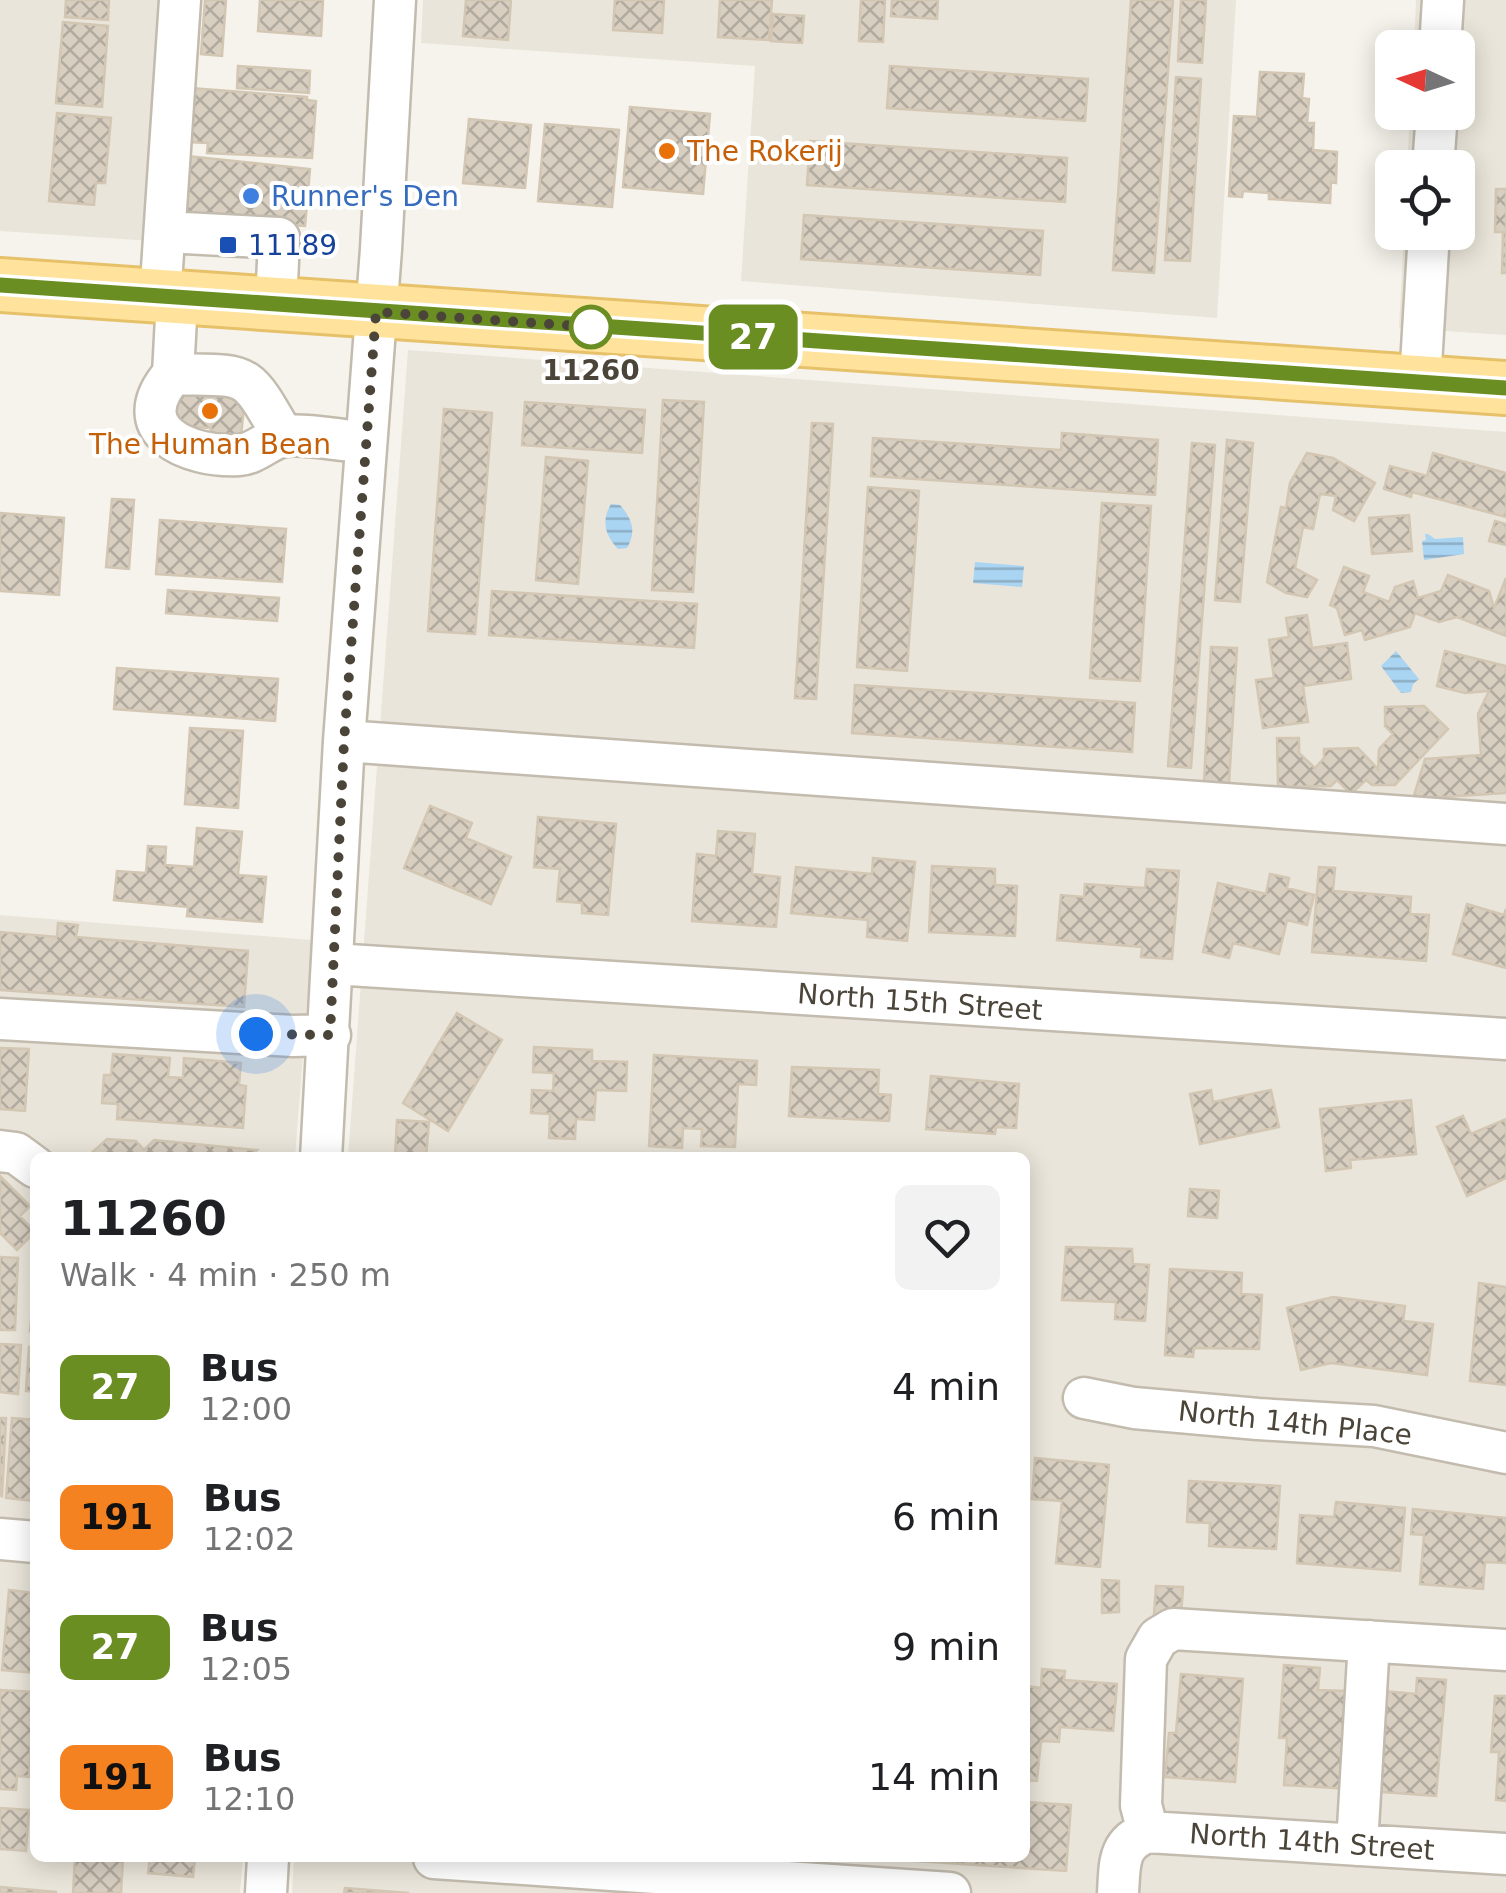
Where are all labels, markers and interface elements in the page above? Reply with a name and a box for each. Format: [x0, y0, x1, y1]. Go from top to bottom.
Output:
north arrow [1375, 30, 1475, 130]
map controls [1375, 30, 1475, 250]
place label: The Rokerij [686, 135, 843, 168]
marker: The Rokerij [656, 140, 678, 162]
button: locate [1375, 150, 1475, 250]
place label: Runner's Den [271, 180, 459, 213]
marker: Runner's Den [240, 185, 262, 207]
place label: 11189 [248, 229, 337, 262]
marker: 11189 [217, 234, 239, 256]
line badge: 27 [708, 304, 798, 370]
marker: 11260 [570, 306, 612, 348]
text: 27 [729, 317, 777, 357]
place label: 11260 [542, 354, 640, 387]
marker: The Human Bean [199, 400, 221, 422]
place label: The Human Bean [88, 428, 331, 461]
street label: North 15th Street [796, 977, 1044, 1027]
your location [231, 1009, 281, 1059]
button: heart [895, 1185, 1000, 1290]
text: 11260 [60, 1190, 227, 1246]
text: Walk · 4 min · 250 m [60, 1256, 391, 1294]
text: Bus [200, 1346, 279, 1390]
text: 4 min [892, 1365, 1000, 1409]
text: 27 [91, 1367, 139, 1407]
text: 12:00 [200, 1390, 292, 1428]
street label: North 14th Place [1176, 1394, 1414, 1452]
text: Bus [203, 1476, 282, 1520]
text: 6 min [892, 1495, 1000, 1539]
text: 191 [80, 1497, 153, 1537]
text: 12:02 [203, 1520, 295, 1558]
text: Bus [200, 1606, 279, 1650]
text: 9 min [892, 1625, 1000, 1669]
text: 27 [91, 1627, 139, 1667]
text: 12:05 [200, 1650, 292, 1688]
text: Bus [203, 1736, 282, 1780]
text: 14 min [868, 1755, 1000, 1799]
text: 191 [80, 1757, 153, 1797]
text: 12:10 [203, 1780, 295, 1818]
street label: North 14th Street [1188, 1817, 1436, 1867]

